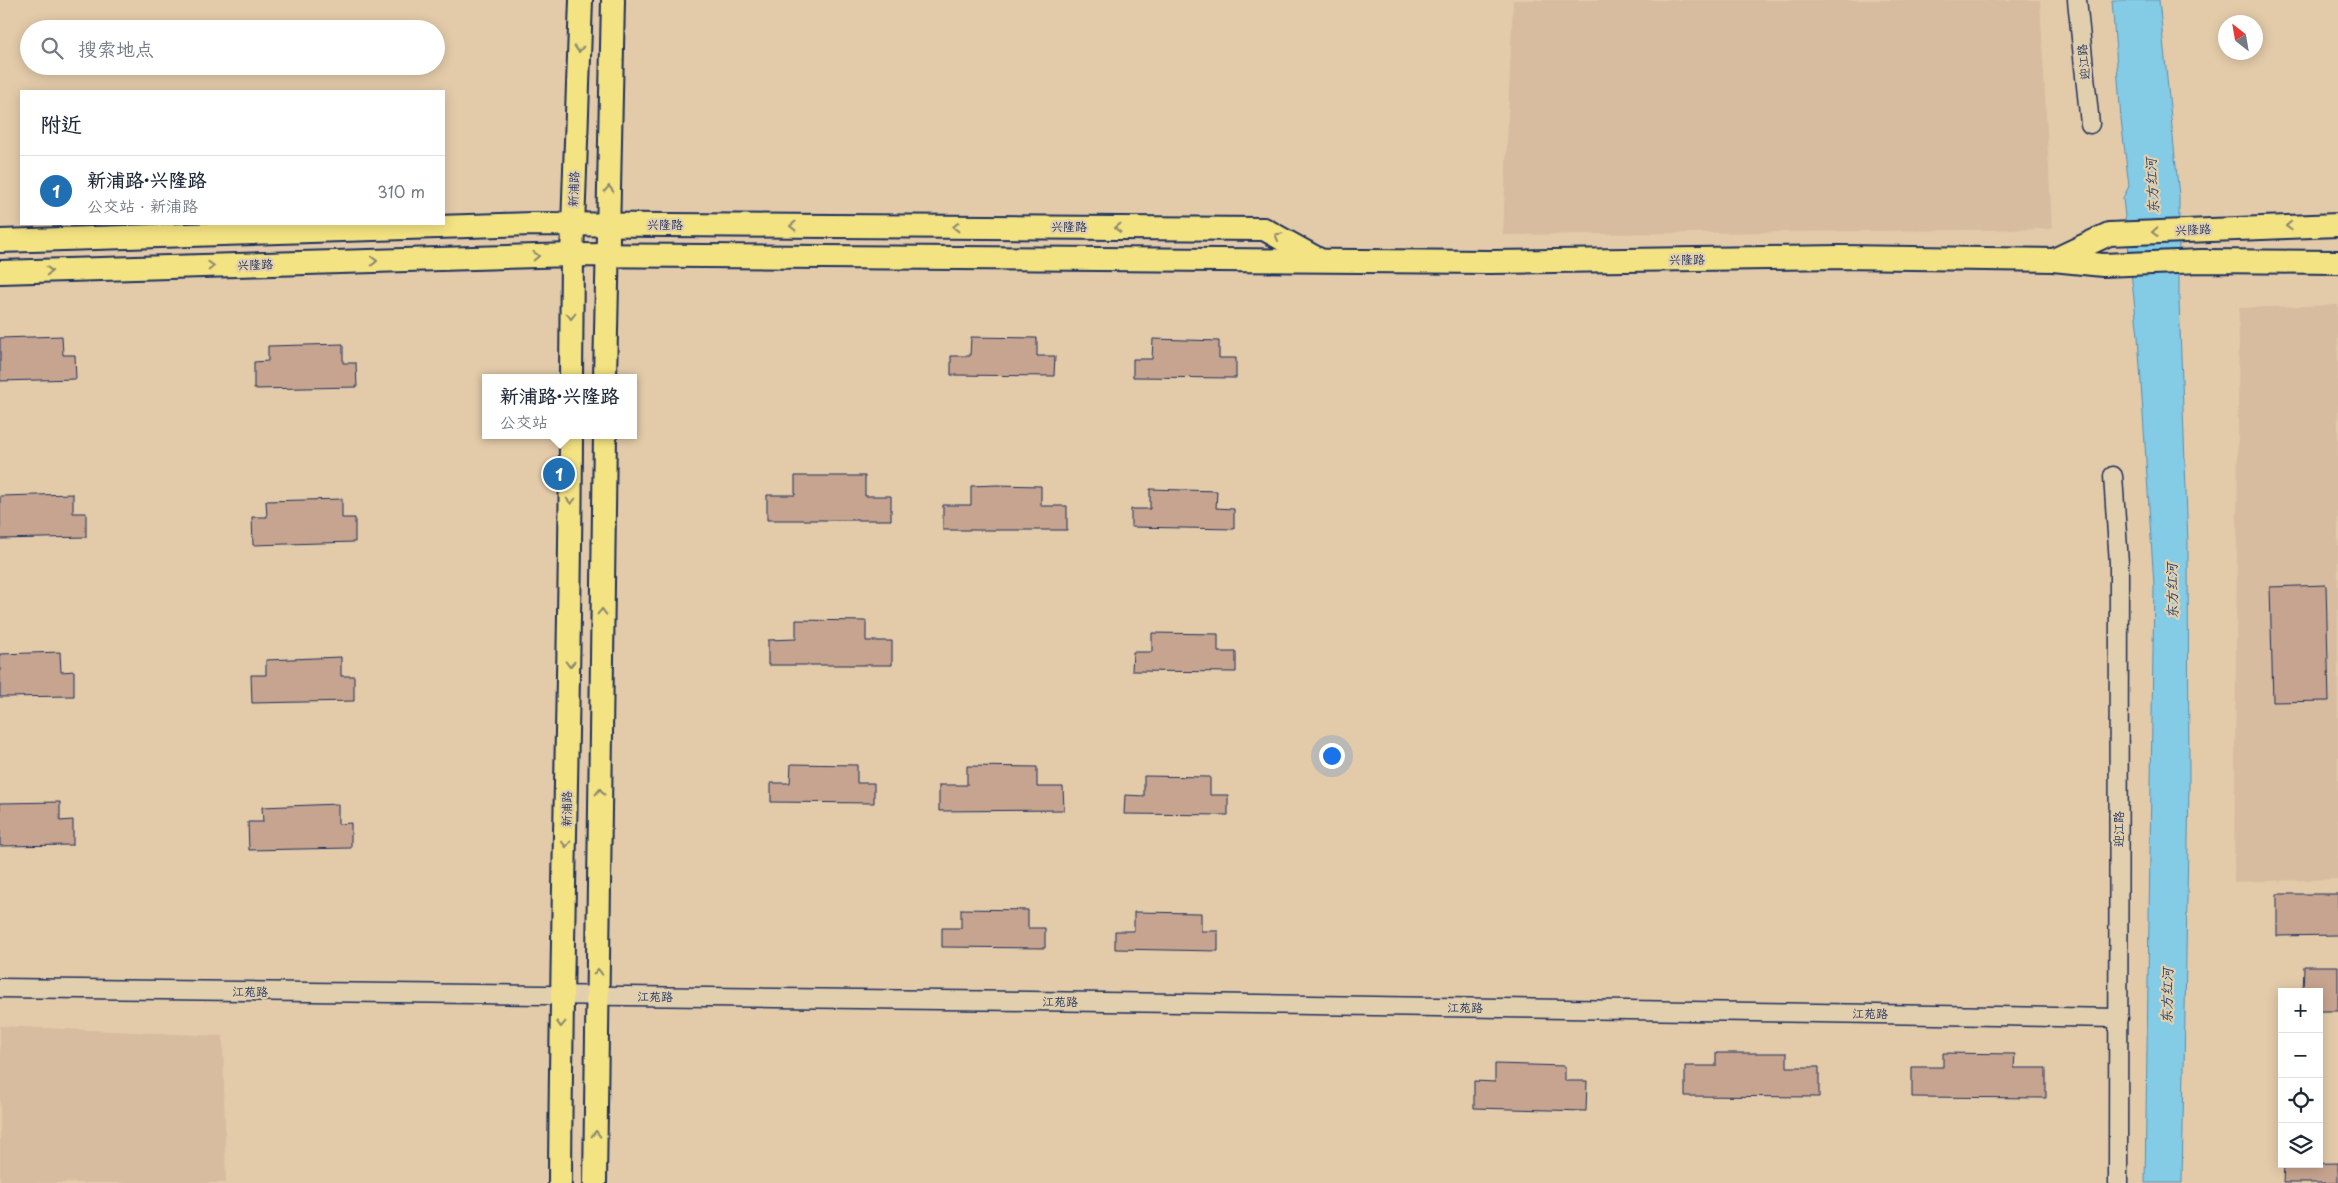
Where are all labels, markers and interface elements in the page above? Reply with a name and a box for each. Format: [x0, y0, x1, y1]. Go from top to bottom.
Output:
north arrow [2218, 15, 2263, 60]
search box [20, 20, 445, 75]
icon: search [38, 34, 66, 62]
text: 搜索地点 [78, 34, 154, 62]
street label: 迎江路 [2072, 43, 2094, 81]
one-way arrow [574, 45, 584, 53]
text: 附近 [40, 107, 82, 139]
water label: 东方红河 [2139, 156, 2163, 215]
text: 新浦路·兴隆路 [87, 165, 206, 193]
street label: 新浦路 [563, 171, 583, 207]
text: 1 [52, 179, 60, 203]
text: 310 m [377, 179, 425, 203]
one-way arrow [603, 185, 614, 193]
text: 公交站 · 新浦路 [87, 193, 198, 217]
street label: 兴隆路 [647, 215, 683, 233]
street label: 兴隆路 [1051, 217, 1087, 235]
street label: 兴隆路 [2174, 219, 2211, 239]
one-way arrow [789, 221, 796, 231]
one-way arrow [2285, 221, 2293, 232]
one-way arrow [951, 222, 959, 232]
one-way arrow [1114, 223, 1122, 233]
one-way arrow [2150, 226, 2158, 237]
one-way arrow [1275, 233, 1284, 243]
street label: 兴隆路 [1669, 250, 1705, 268]
one-way arrow [532, 251, 540, 262]
street label: 兴隆路 [237, 254, 273, 274]
one-way arrow [370, 256, 378, 266]
one-way arrow [208, 261, 215, 271]
one-way arrow [45, 266, 53, 276]
one-way arrow [566, 312, 576, 320]
popup [482, 374, 637, 439]
text: 新浦路·兴隆路 [500, 381, 619, 409]
text: 公交站 [500, 409, 548, 433]
pin: 1 [543, 455, 575, 493]
one-way arrow [566, 498, 576, 506]
water label: 东方红河 [2160, 561, 2182, 619]
one-way arrow [597, 608, 608, 616]
one-way arrow [565, 660, 575, 668]
your location [1319, 743, 1345, 769]
one-way arrow [595, 788, 605, 796]
street label: 新浦路 [557, 791, 575, 827]
street label: 迎江路 [2109, 811, 2127, 847]
one-way arrow [561, 840, 571, 848]
water label: 东方红河 [2156, 966, 2178, 1024]
one-way arrow [593, 968, 603, 976]
street label: 江苑路 [232, 982, 268, 1000]
street label: 江苑路 [637, 987, 673, 1005]
map controls [2278, 988, 2323, 1168]
button: + [2278, 988, 2323, 1033]
street label: 江苑路 [1042, 992, 1078, 1010]
street label: 江苑路 [1447, 998, 1483, 1016]
street label: 江苑路 [1852, 1004, 1888, 1022]
one-way arrow [556, 1020, 567, 1028]
button: − [2278, 1033, 2323, 1078]
button: locate [2278, 1078, 2323, 1123]
button: layers [2278, 1123, 2323, 1168]
one-way arrow [591, 1130, 601, 1138]

